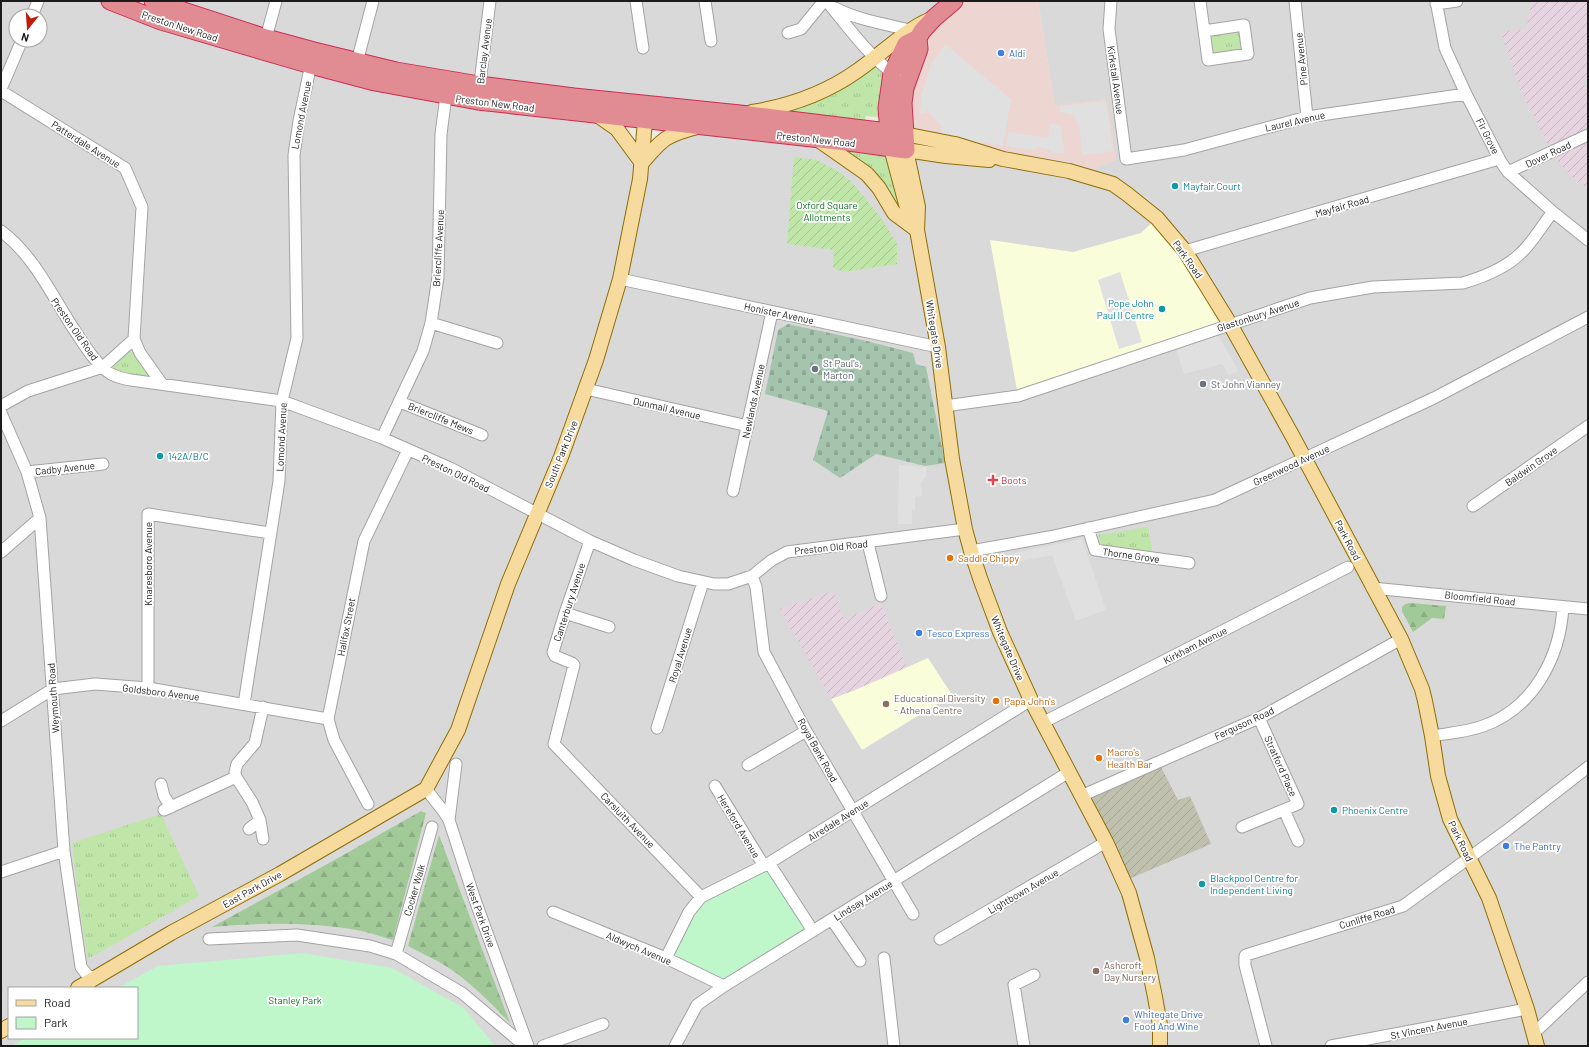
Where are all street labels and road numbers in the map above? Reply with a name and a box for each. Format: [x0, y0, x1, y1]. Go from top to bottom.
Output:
street label: Preston New Road [140, 8, 220, 44]
street label: Barclay Avenue [474, 18, 494, 84]
street label: Pine Avenue [1292, 32, 1310, 86]
street label: Kirkstall Avenue [1105, 45, 1127, 115]
street label: Lomond Avenue [288, 80, 314, 150]
street label: Preston New Road [455, 92, 535, 114]
street label: Laurel Avenue [1264, 108, 1326, 134]
street label: Fir Grove [1474, 116, 1502, 156]
street label: Patterdale Avenue [49, 118, 123, 170]
street label: Preston New Road [776, 129, 856, 149]
street label: Dover Road [1523, 138, 1573, 170]
street label: Mayfair Road [1314, 193, 1370, 219]
street label: Briercliffe Avenue [430, 209, 446, 287]
street label: Park Road [1171, 238, 1205, 280]
street label: Preston Old Road [49, 295, 101, 363]
street label: Glastonbury Avenue [1215, 296, 1301, 334]
street label: Whitegate Drive [924, 299, 946, 369]
street label: Honister Avenue [743, 300, 815, 326]
street label: Newlands Avenue [739, 363, 767, 439]
street label: Dunmail Avenue [632, 394, 702, 422]
street label: Briercliffe Mews [407, 399, 476, 437]
street label: Lomond Avenue [273, 402, 289, 472]
street label: South Park Drive [542, 419, 580, 489]
street label: Greenwood Avenue [1251, 442, 1331, 488]
street label: Baldwin Grove [1503, 444, 1559, 488]
street label: Preston Old Road [420, 451, 492, 495]
street label: Cadby Avenue [34, 459, 96, 477]
street label: Park Road [1332, 518, 1364, 562]
street label: Knaresboro Avenue [142, 522, 154, 606]
street label: Preston Old Road [794, 537, 868, 557]
street label: Thorne Grove [1102, 545, 1160, 565]
street label: Canterbury Avenue [551, 561, 587, 643]
street label: Bloomfield Road [1444, 588, 1516, 608]
street label: Halifax Street [334, 597, 358, 657]
street label: Whitegate Drive [989, 614, 1027, 682]
street label: Kirkham Avenue [1161, 624, 1229, 666]
street label: Royal Avenue [666, 626, 694, 684]
street label: Weymouth Road [45, 663, 61, 733]
street label: Goldsboro Avenue [122, 681, 200, 703]
street label: Ferguson Road [1212, 704, 1276, 742]
street label: Royal Bank Road [796, 716, 840, 784]
street label: Stratford Place [1262, 734, 1300, 798]
street label: Carsluith Avenue [598, 790, 658, 850]
street label: Hereford Avenue [715, 792, 763, 860]
street label: Airedale Avenue [805, 796, 871, 844]
street label: Park Road [1446, 819, 1476, 863]
street label: Cocker Walk [401, 863, 427, 917]
street label: Lightbown Avenue [986, 866, 1060, 916]
street label: East Park Drive [220, 868, 284, 910]
street label: Lindsay Avenue [831, 877, 895, 923]
street label: West Park Drive [464, 881, 498, 949]
street label: Cunliffe Road [1338, 903, 1396, 931]
street label: Aldwych Avenue [605, 929, 673, 967]
street label: St Vincent Avenue [1389, 1015, 1469, 1041]

